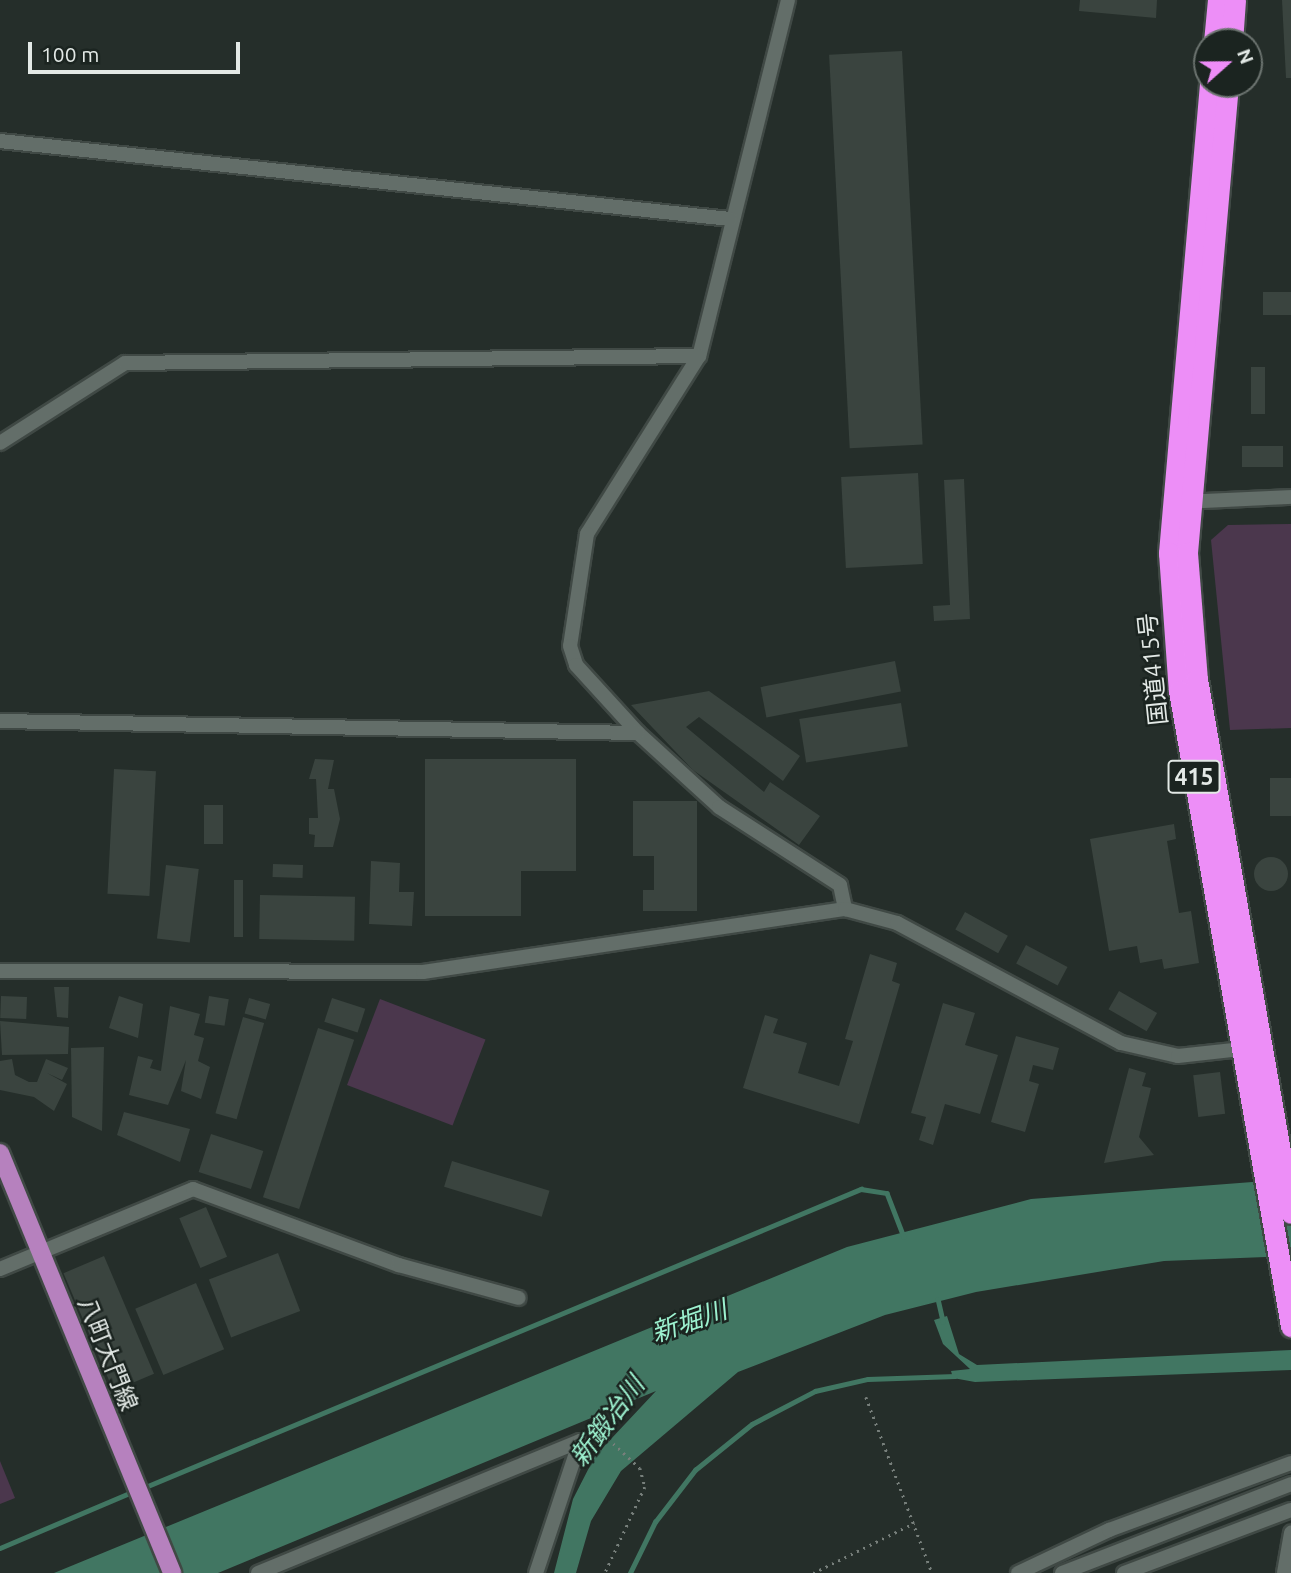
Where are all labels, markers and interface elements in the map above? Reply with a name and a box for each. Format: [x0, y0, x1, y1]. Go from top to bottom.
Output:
scale bar [32, 28, 243, 72]
north arrow [1193, 28, 1263, 98]
text: 100 m [41, 42, 99, 66]
text: N [1233, 46, 1259, 67]
street label: 国道415号 [1133, 611, 1173, 727]
road number: 415 [1166, 758, 1222, 796]
street label: 八町大門線 [72, 1293, 144, 1415]
water label: 新堀川 [647, 1294, 731, 1348]
water label: 新鍛冶川 [563, 1370, 651, 1472]

